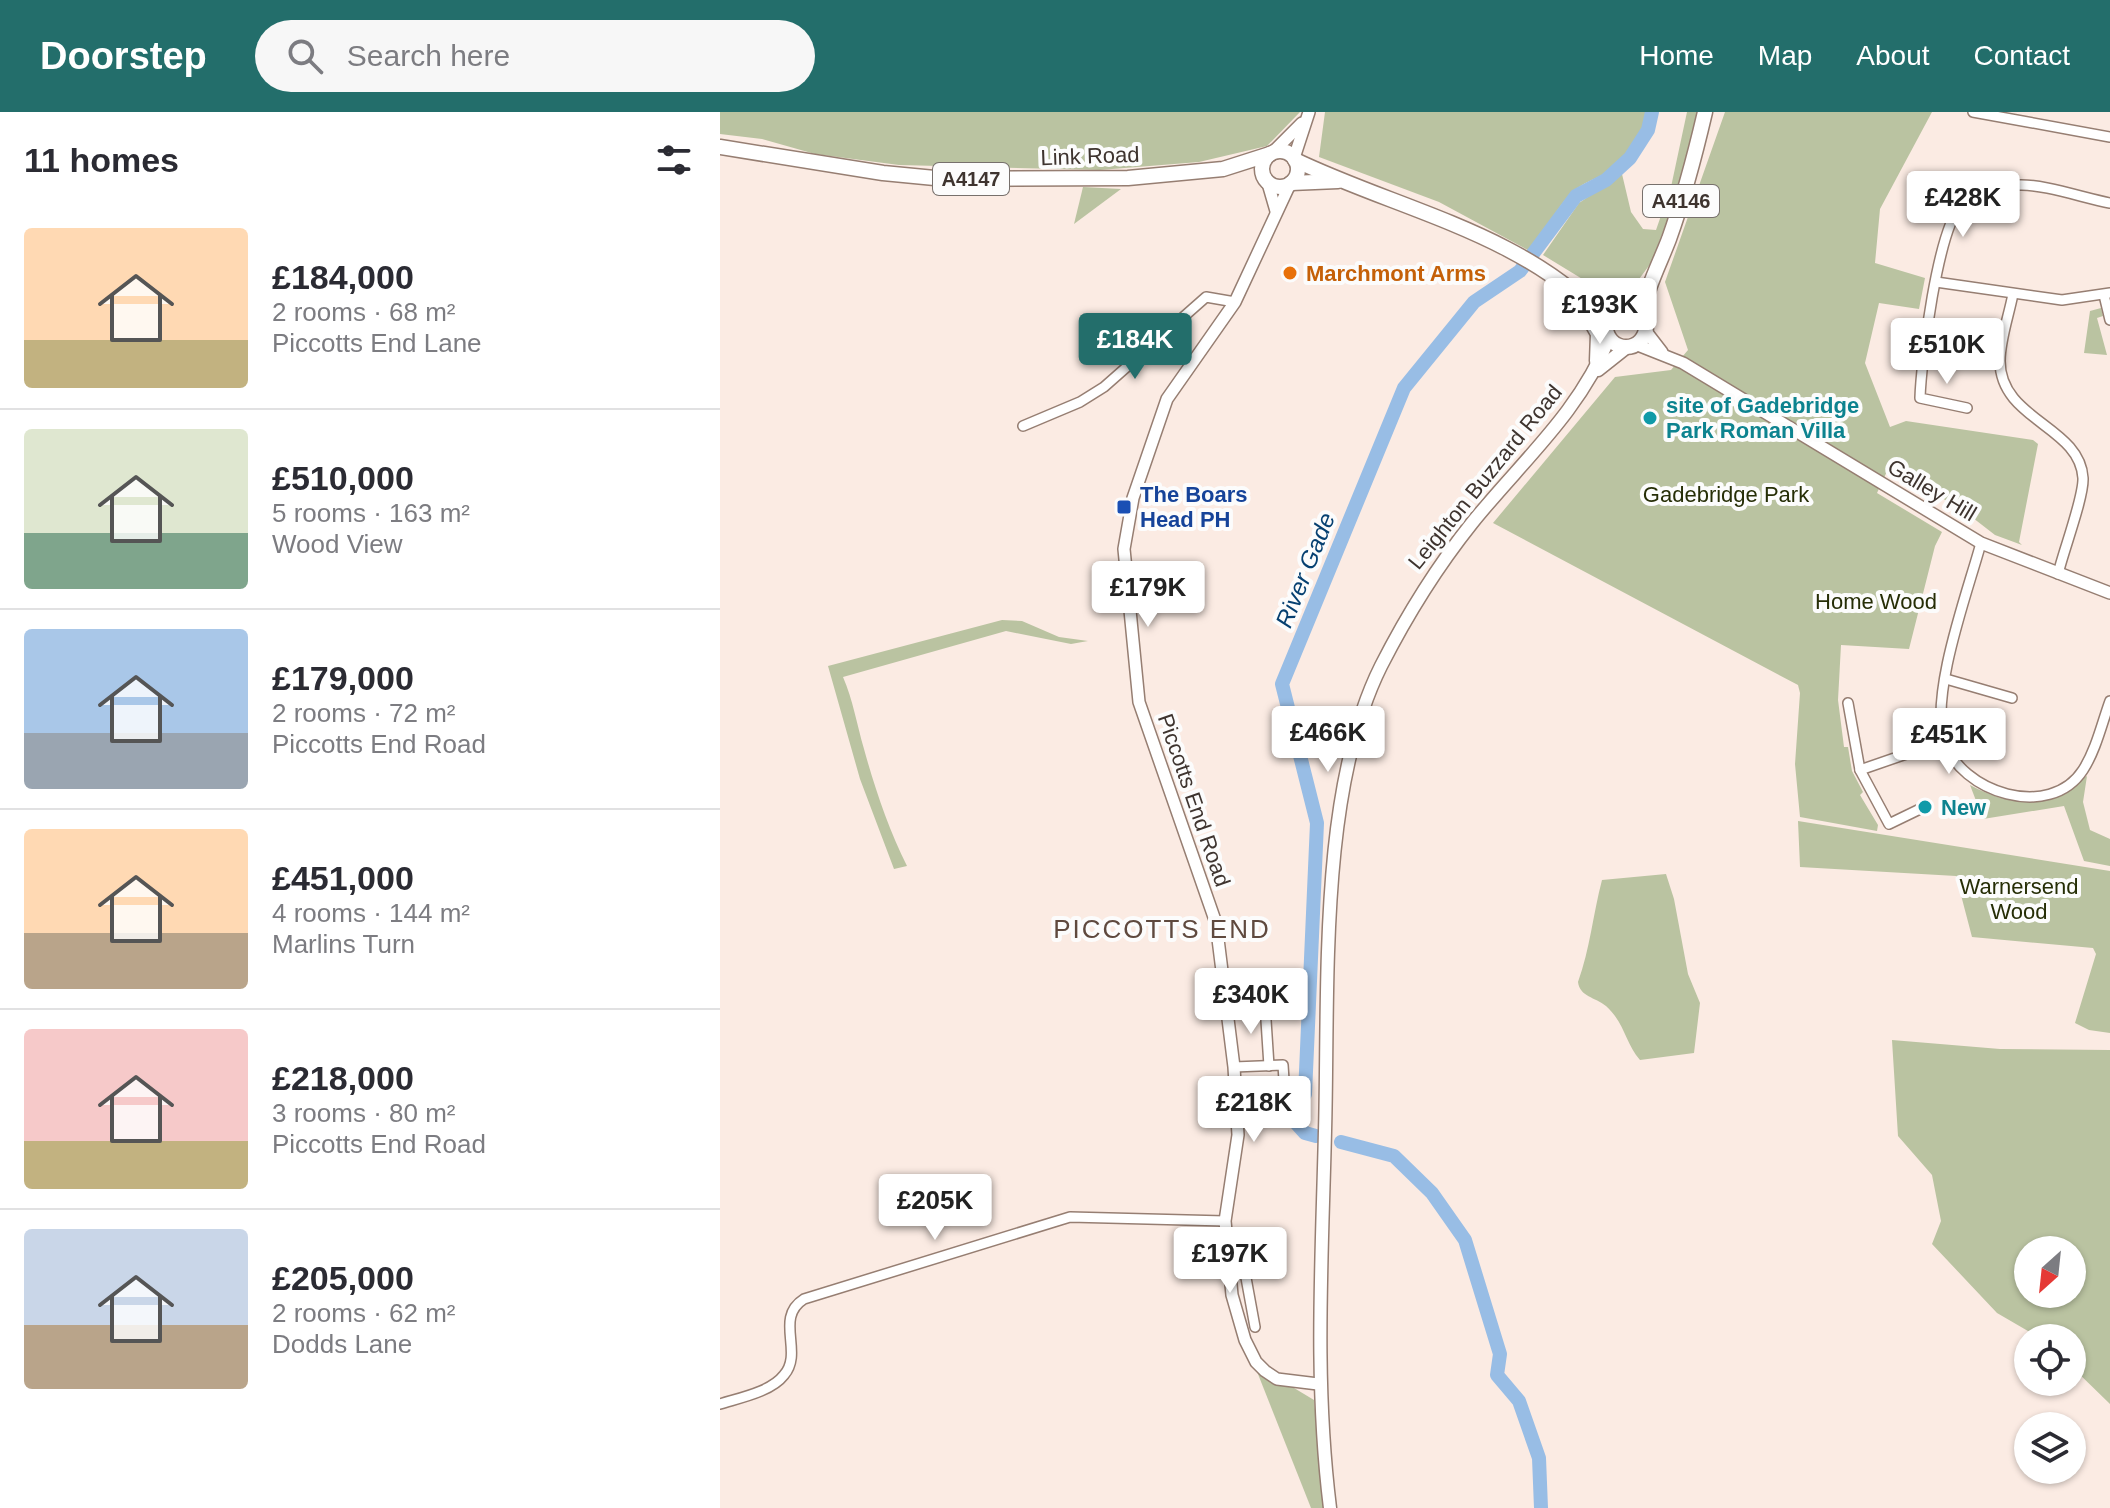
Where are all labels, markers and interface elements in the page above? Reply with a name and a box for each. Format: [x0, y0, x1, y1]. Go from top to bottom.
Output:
search box [255, 20, 815, 92]
icon: search [283, 34, 327, 78]
text: Doorstep [40, 35, 207, 77]
text: Search here [347, 39, 510, 72]
text: Home [1639, 40, 1714, 71]
text: Map [1758, 40, 1812, 71]
text: About [1856, 40, 1930, 71]
text: Contact [1974, 40, 2070, 71]
icon: filters [652, 138, 696, 182]
text: 11 homes [24, 141, 179, 179]
street label: Link Road [1040, 142, 1140, 170]
road number: A4147 [933, 163, 1009, 195]
pin: £428K [1907, 171, 2019, 239]
text: £428K [1925, 182, 2001, 212]
road number: A4146 [1643, 185, 1719, 217]
text: £184,000 [272, 258, 414, 296]
icon: home [88, 260, 184, 356]
place label: Marchmont Arms [1306, 261, 1486, 286]
marker: Marchmont Arms [1281, 264, 1299, 282]
pin: £193K [1544, 278, 1656, 346]
text: £193K [1562, 289, 1638, 319]
text: 2 rooms · 68 m² [272, 297, 456, 327]
pin: £184K [1079, 313, 1191, 381]
pin: £510K [1891, 318, 2003, 386]
text: £184K [1097, 324, 1173, 354]
text: Piccotts End Lane [272, 328, 482, 358]
text: £510K [1909, 329, 1985, 359]
street label: Leighton Buzzard Road [1403, 380, 1567, 574]
place label: site of Gadebridge Park Roman Villa [1666, 393, 1859, 443]
marker: site of Gadebridge Park Roman Villa [1641, 409, 1659, 427]
street label: Galley Hill [1883, 454, 1981, 526]
text: £510,000 [272, 459, 414, 497]
icon: home [88, 461, 184, 557]
place label: The Boars Head PH [1140, 482, 1248, 532]
park label: Gadebridge Park [1643, 482, 1810, 507]
text: 5 rooms · 163 m² [272, 498, 470, 528]
marker: The Boars Head PH [1115, 498, 1133, 516]
water label: River Gade [1270, 509, 1340, 631]
text: Wood View [272, 529, 403, 559]
pin: £179K [1092, 561, 1204, 629]
text: £179K [1110, 572, 1186, 602]
park label: Home Wood [1815, 589, 1937, 614]
text: £179,000 [272, 659, 414, 697]
icon: home [88, 661, 184, 757]
text: 2 rooms · 72 m² [272, 698, 456, 728]
pin: £466K [1272, 706, 1384, 774]
pin: £451K [1893, 708, 2005, 776]
street label: Piccotts End Road [1153, 710, 1235, 890]
text: £466K [1290, 717, 1366, 747]
text: £451K [1911, 719, 1987, 749]
text: Piccotts End Road [272, 729, 486, 759]
place label: New [1941, 795, 1987, 820]
marker: New [1916, 798, 1934, 816]
text: £451,000 [272, 859, 414, 897]
icon: home [88, 861, 184, 957]
park label: Warnersend Wood [1959, 874, 2079, 924]
text: 4 rooms · 144 m² [272, 898, 470, 928]
district label: PICCOTTS END [1053, 914, 1271, 944]
text: Marlins Turn [272, 929, 415, 959]
pin: £340K [1195, 968, 1307, 1036]
text: £340K [1213, 979, 1289, 1009]
text: £218,000 [272, 1059, 414, 1097]
icon: home [88, 1061, 184, 1157]
pin: £218K [1198, 1076, 1310, 1144]
text: £218K [1216, 1087, 1292, 1117]
text: 3 rooms · 80 m² [272, 1098, 456, 1128]
text: Piccotts End Road [272, 1129, 486, 1159]
pin: £205K [879, 1174, 991, 1242]
text: £205K [897, 1185, 973, 1215]
pin: £197K [1174, 1227, 1286, 1295]
north arrow [2014, 1236, 2086, 1308]
map controls [2014, 1236, 2086, 1484]
text: £197K [1192, 1238, 1268, 1268]
text: £205,000 [272, 1259, 414, 1297]
icon: home [88, 1261, 184, 1357]
text: 2 rooms · 62 m² [272, 1298, 456, 1328]
button: locate [2014, 1324, 2086, 1396]
text: Dodds Lane [272, 1329, 412, 1359]
button: layers [2014, 1412, 2086, 1484]

